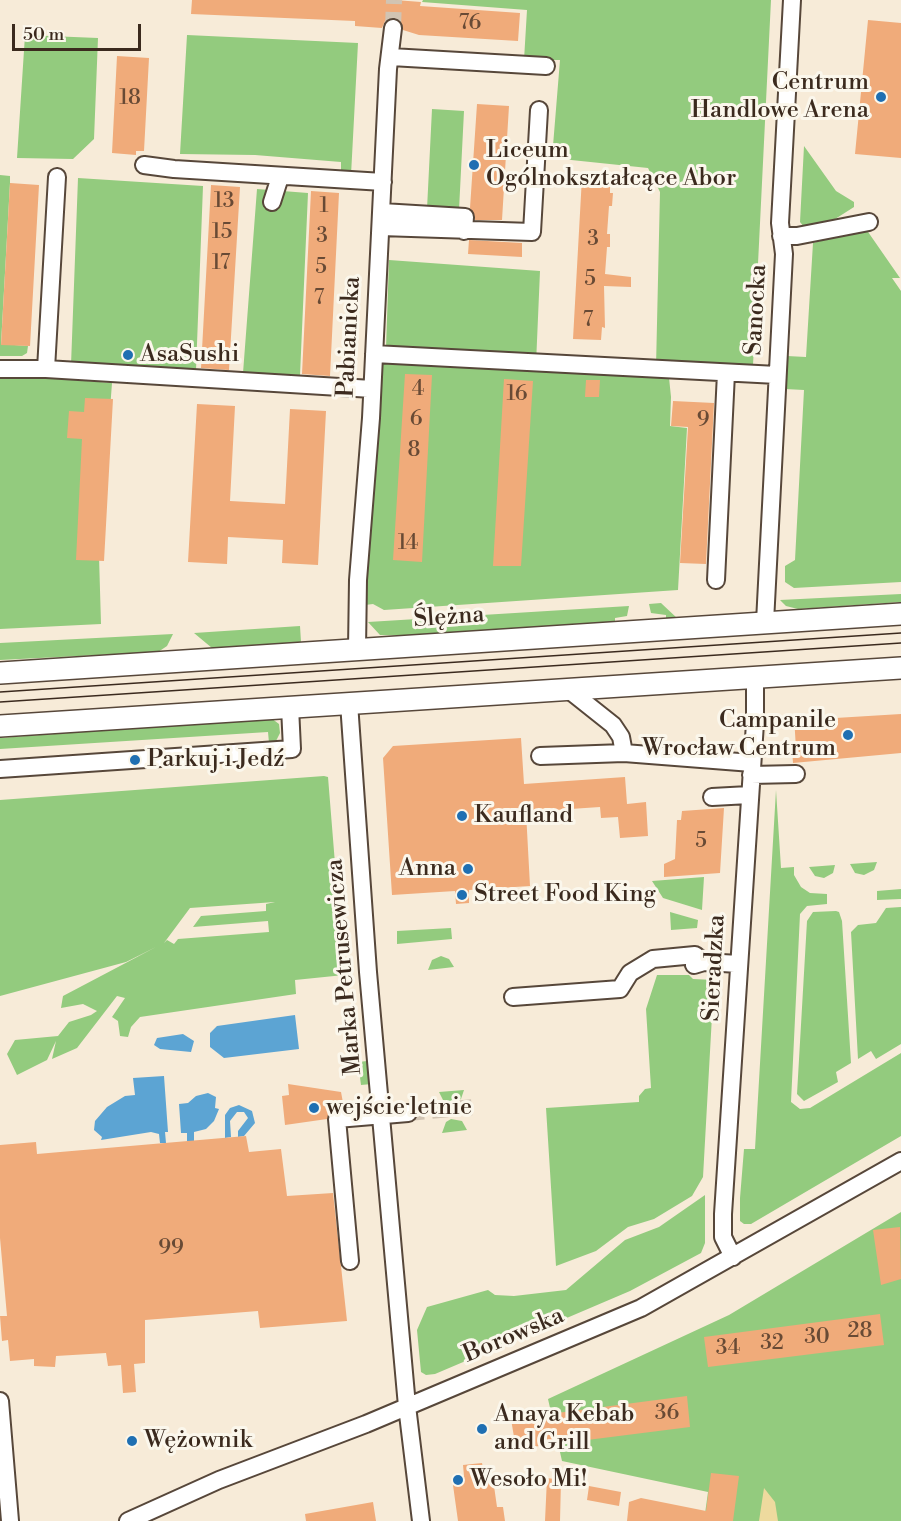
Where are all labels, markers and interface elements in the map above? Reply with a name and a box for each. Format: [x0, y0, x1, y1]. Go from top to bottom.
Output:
house number: 76 [459, 11, 481, 37]
scale bar [15, 12, 144, 50]
text: 50 m [23, 23, 64, 46]
place label: Centrum Handlowe Arena [691, 69, 869, 125]
house number: 18 [119, 86, 141, 112]
marker: Centrum Handlowe Arena [874, 90, 888, 104]
place label: Liceum Ogólnokształcące Abor [486, 137, 736, 193]
marker: Liceum Ogólnokształcące Abor [467, 158, 481, 172]
house number: 13 [214, 189, 234, 215]
house number: 1 [319, 194, 329, 220]
house number: 15 [212, 220, 232, 246]
house number: 3 [316, 224, 328, 250]
house number: 3 [587, 227, 599, 253]
house number: 17 [212, 251, 230, 277]
house number: 5 [315, 255, 327, 281]
street label: Sanocka [740, 264, 774, 356]
house number: 5 [584, 267, 596, 293]
street label: Pabianicka [332, 276, 368, 398]
house number: 7 [314, 286, 324, 312]
house number: 7 [583, 308, 593, 334]
place label: AsaSushi [140, 341, 239, 369]
marker: AsaSushi [121, 348, 135, 362]
house number: 4 [412, 377, 424, 403]
house number: 16 [506, 382, 528, 408]
house number: 6 [410, 407, 422, 433]
house number: 9 [697, 408, 709, 434]
house number: 8 [408, 438, 420, 464]
house number: 14 [398, 531, 418, 557]
street label: Ślężna [413, 601, 485, 635]
place label: Campanile Wrocław Centrum [642, 707, 836, 763]
marker: Campanile Wrocław Centrum [841, 728, 855, 742]
place label: Parkuj i Jedź [147, 746, 285, 774]
marker: Parkuj i Jedź [128, 753, 142, 767]
place label: Kaufland [474, 802, 573, 830]
marker: Kaufland [455, 809, 469, 823]
house number: 5 [695, 829, 707, 855]
place label: Anna [399, 855, 456, 883]
street label: Marka Petrusewicza [321, 858, 369, 1076]
marker: Anna [461, 862, 475, 876]
place label: Street Food King [474, 881, 656, 909]
marker: Street Food King [455, 888, 469, 902]
street label: Sieradzka [698, 914, 732, 1022]
place label: wejście letnie [326, 1094, 472, 1122]
marker: wejście letnie [307, 1101, 321, 1115]
house number: 99 [158, 1236, 184, 1262]
street label: Borowska [459, 1302, 569, 1370]
house number: 28 [848, 1319, 872, 1345]
house number: 30 [804, 1325, 830, 1351]
house number: 32 [760, 1331, 784, 1357]
house number: 34 [716, 1336, 740, 1362]
place label: Anaya Kebab and Grill [494, 1401, 634, 1457]
house number: 36 [655, 1401, 679, 1427]
marker: Anaya Kebab and Grill [475, 1422, 489, 1436]
place label: Wężownik [144, 1427, 252, 1455]
marker: Wężownik [125, 1434, 139, 1448]
place label: Wesoło Mi! [470, 1466, 587, 1494]
marker: Wesoło Mi! [451, 1473, 465, 1487]

